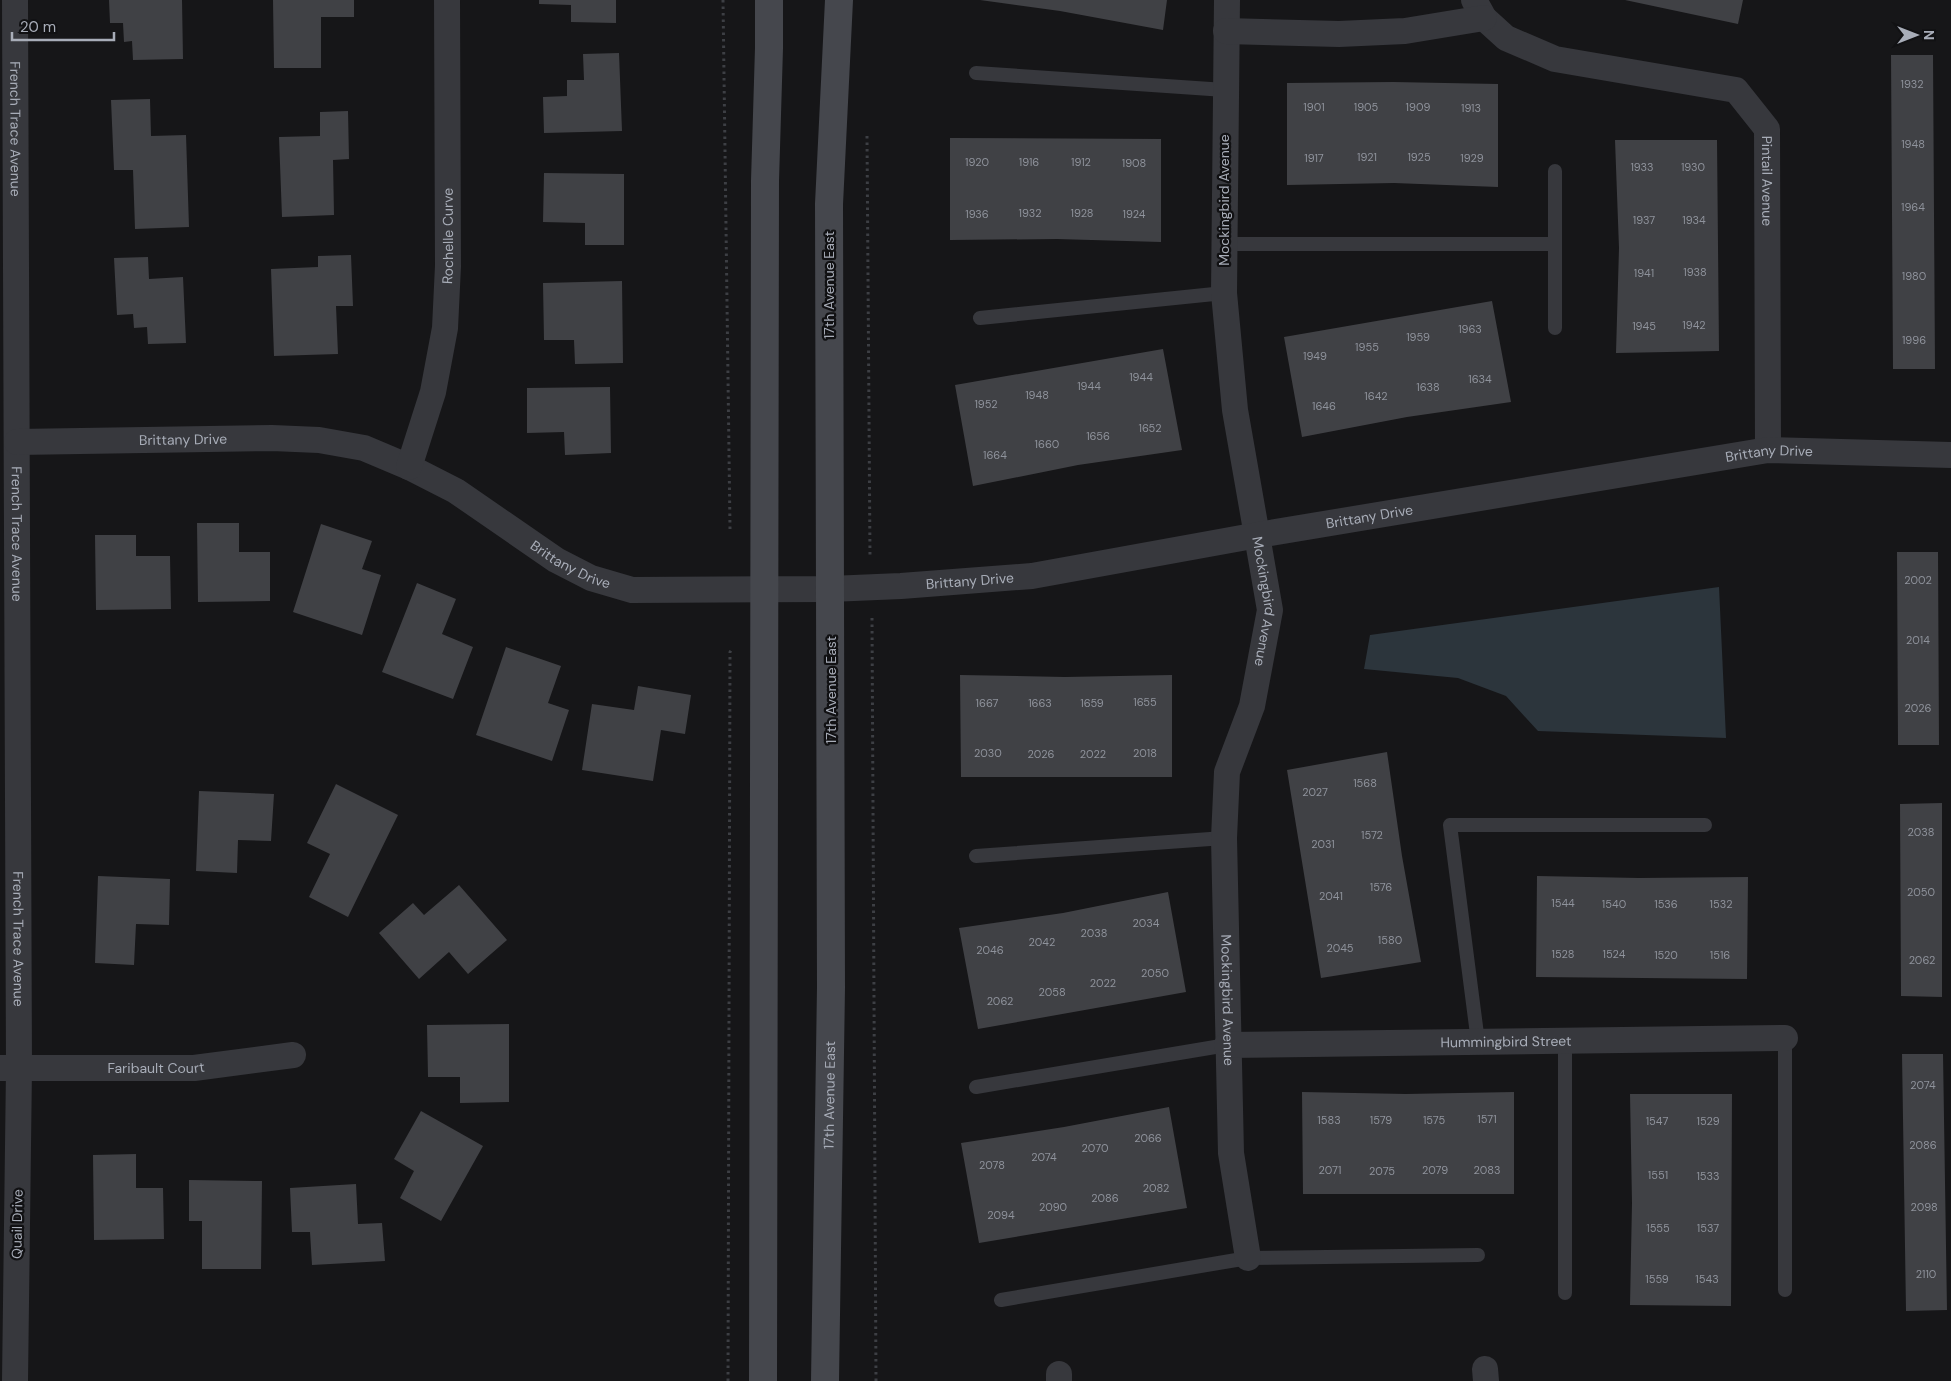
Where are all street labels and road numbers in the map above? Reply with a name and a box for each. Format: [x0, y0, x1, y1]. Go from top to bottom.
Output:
street label: French Trace Avenue [6, 61, 25, 197]
street label: Mockingbird Avenue [1215, 134, 1233, 266]
street label: Pintail Avenue [1758, 136, 1776, 226]
street label: Rochelle Curve [438, 188, 457, 285]
street label: 17th Avenue East [820, 231, 838, 339]
street label: Brittany Drive [139, 430, 227, 449]
street label: Brittany Drive [1724, 441, 1813, 466]
street label: French Trace Avenue [8, 466, 26, 602]
street label: Brittany Drive [1324, 500, 1414, 533]
street label: Mockingbird Avenue [1248, 535, 1279, 668]
street label: Brittany Drive [527, 536, 613, 592]
street label: Brittany Drive [925, 568, 1014, 593]
street label: 17th Avenue East [822, 636, 840, 744]
street label: French Trace Avenue [9, 871, 28, 1007]
street label: Mockingbird Avenue [1217, 934, 1238, 1066]
street label: Hummingbird Street [1440, 1032, 1572, 1051]
street label: 17th Avenue East [820, 1041, 839, 1149]
street label: Faribault Court [107, 1058, 206, 1077]
street label: Quail Drive [7, 1189, 27, 1259]

